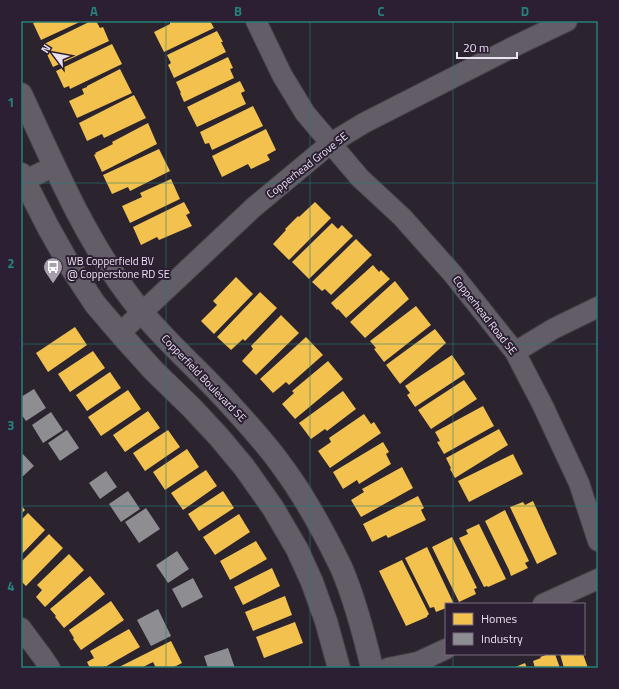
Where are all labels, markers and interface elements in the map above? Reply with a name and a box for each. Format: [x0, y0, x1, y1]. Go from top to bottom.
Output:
text: A [90, 1, 98, 21]
text: B [234, 1, 242, 21]
text: C [377, 1, 385, 21]
text: D [521, 1, 529, 21]
north arrow [34, 34, 74, 74]
scale bar [457, 34, 517, 60]
text: 20 m [463, 38, 489, 57]
text: N [37, 41, 54, 56]
text: 1 [7, 92, 15, 112]
street label: Copperhead Grove SE [263, 128, 351, 202]
text: 2 [7, 253, 15, 273]
place label: WB Copperfield BV @ Copperstone RD SE [67, 253, 170, 282]
bus stop icon: WB Copperfield BV @ Copperstone RD SE [42, 256, 64, 284]
street label: Copperhead Road SE [449, 272, 521, 358]
street label: Copperfield Boulevard SE [158, 331, 250, 425]
text: 3 [7, 415, 15, 435]
text: 4 [7, 576, 15, 596]
legend [445, 603, 585, 655]
text: Homes [481, 609, 517, 628]
text: Industry [481, 629, 523, 648]

